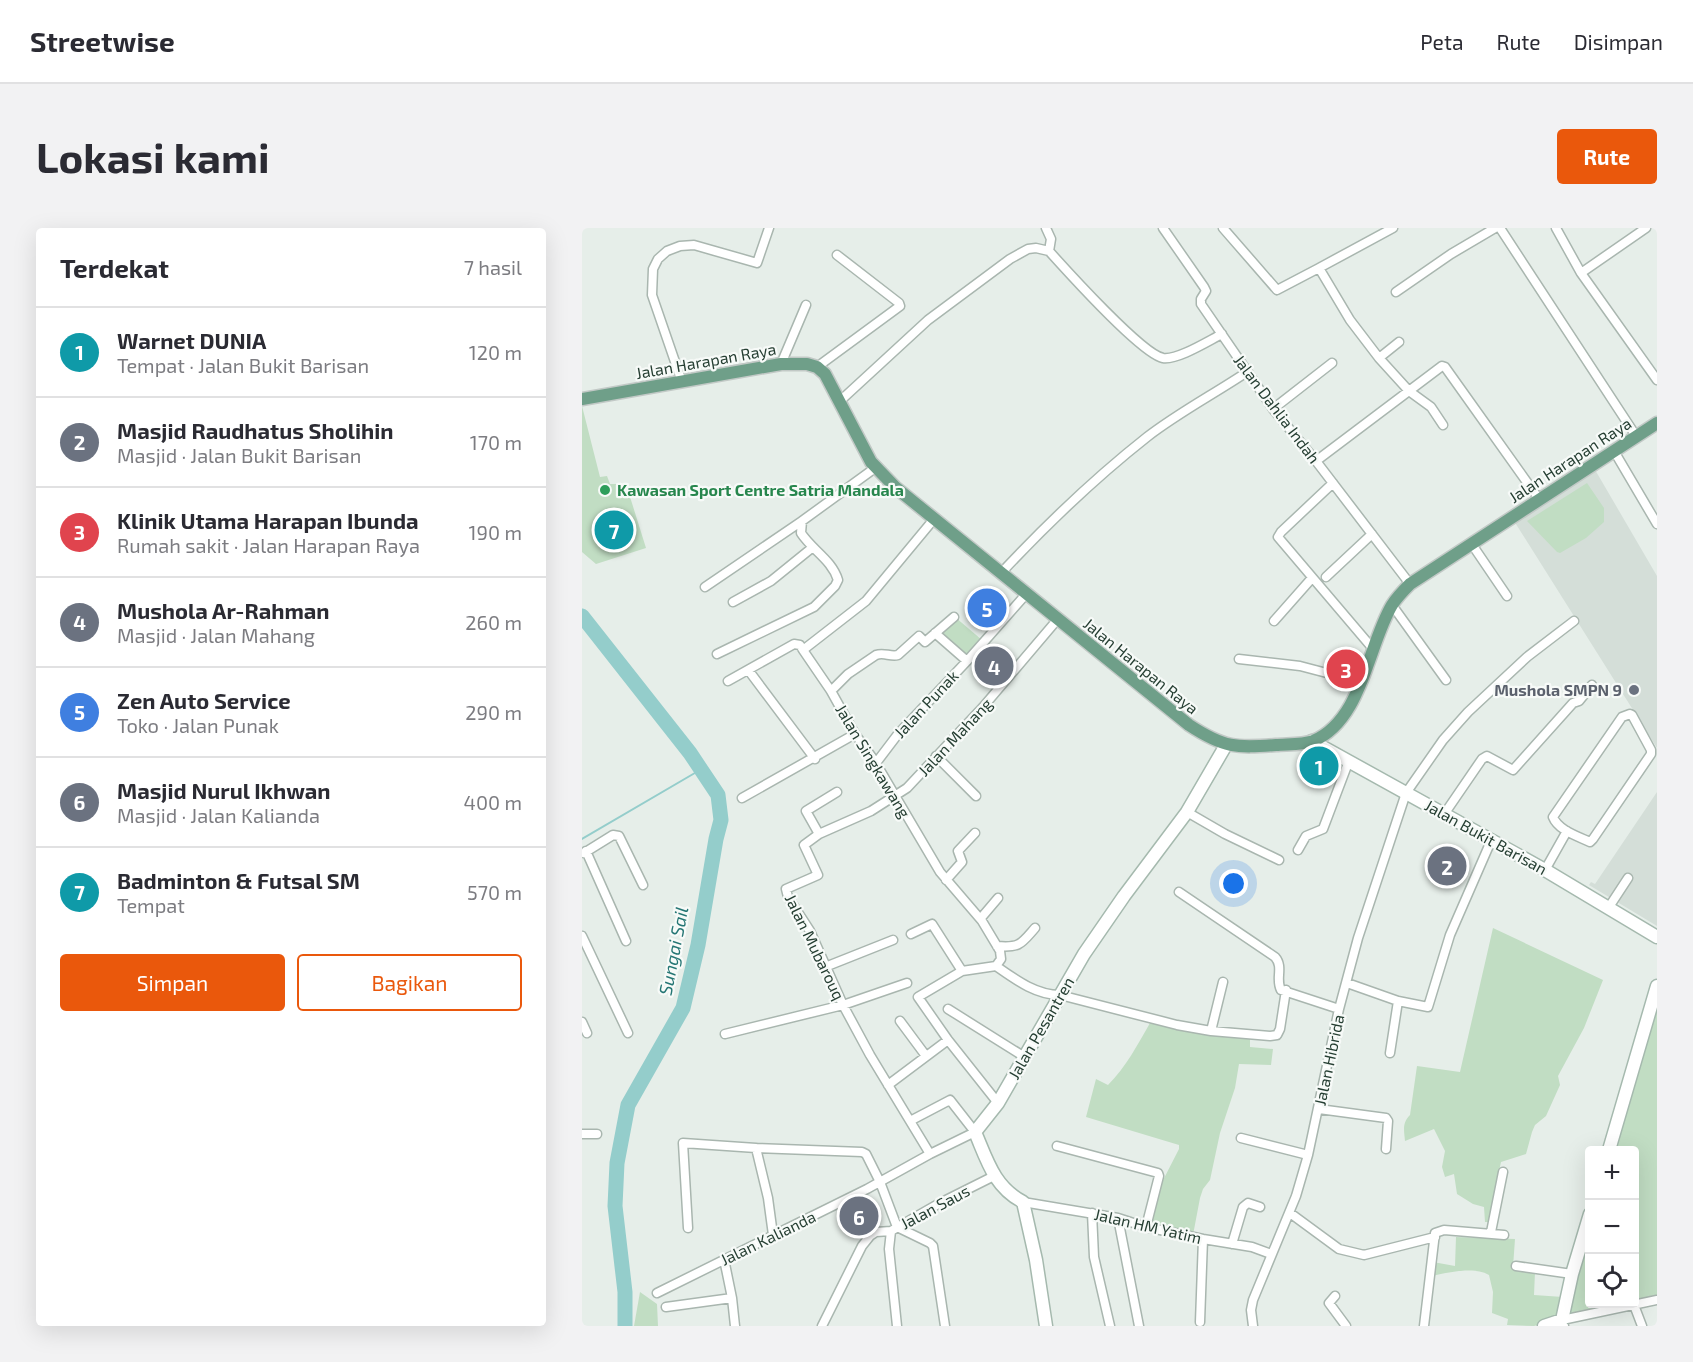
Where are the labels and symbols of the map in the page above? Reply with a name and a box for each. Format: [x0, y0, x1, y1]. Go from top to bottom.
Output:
street label: Jalan Harapan Raya [634, 339, 778, 382]
street label: Jalan Dahlia Indah [1230, 351, 1324, 467]
street label: Jalan Harapan Raya [1505, 413, 1634, 506]
place label: Kawasan Sport Centre Satria Mandala [617, 480, 904, 499]
marker: Kawasan Sport Centre Satria Mandala [598, 483, 612, 497]
pin: 7 [594, 508, 633, 552]
pin: 5 [968, 586, 1006, 631]
street label: Jalan Harapan Raya [1080, 614, 1203, 718]
pin: 4 [974, 644, 1014, 688]
pin: 3 [1326, 646, 1365, 692]
street label: Jalan Punak [890, 666, 962, 741]
place label: Mushola SMPN 9 [1494, 680, 1622, 699]
marker: Mushola SMPN 9 [1627, 683, 1641, 697]
street label: Jalan Mahang [914, 694, 996, 780]
street label: Jalan Singkawang [832, 701, 915, 821]
pin: 1 [1300, 744, 1338, 788]
street label: Jalan Bukit Barisan [1422, 795, 1551, 878]
pin: 2 [1428, 844, 1466, 888]
your location [1219, 869, 1248, 898]
street label: Jalan Mubarouq [782, 891, 849, 1003]
water label: Sungai Sail [654, 905, 692, 997]
street label: Jalan Pesantren [1004, 973, 1078, 1082]
street label: Jalan Hibrida [1310, 1013, 1347, 1107]
street label: Jalan Saus [897, 1180, 973, 1233]
pin: 6 [840, 1194, 878, 1238]
street label: Jalan HM Yatim [1093, 1204, 1204, 1247]
street label: Jalan Kalianda [717, 1206, 819, 1269]

